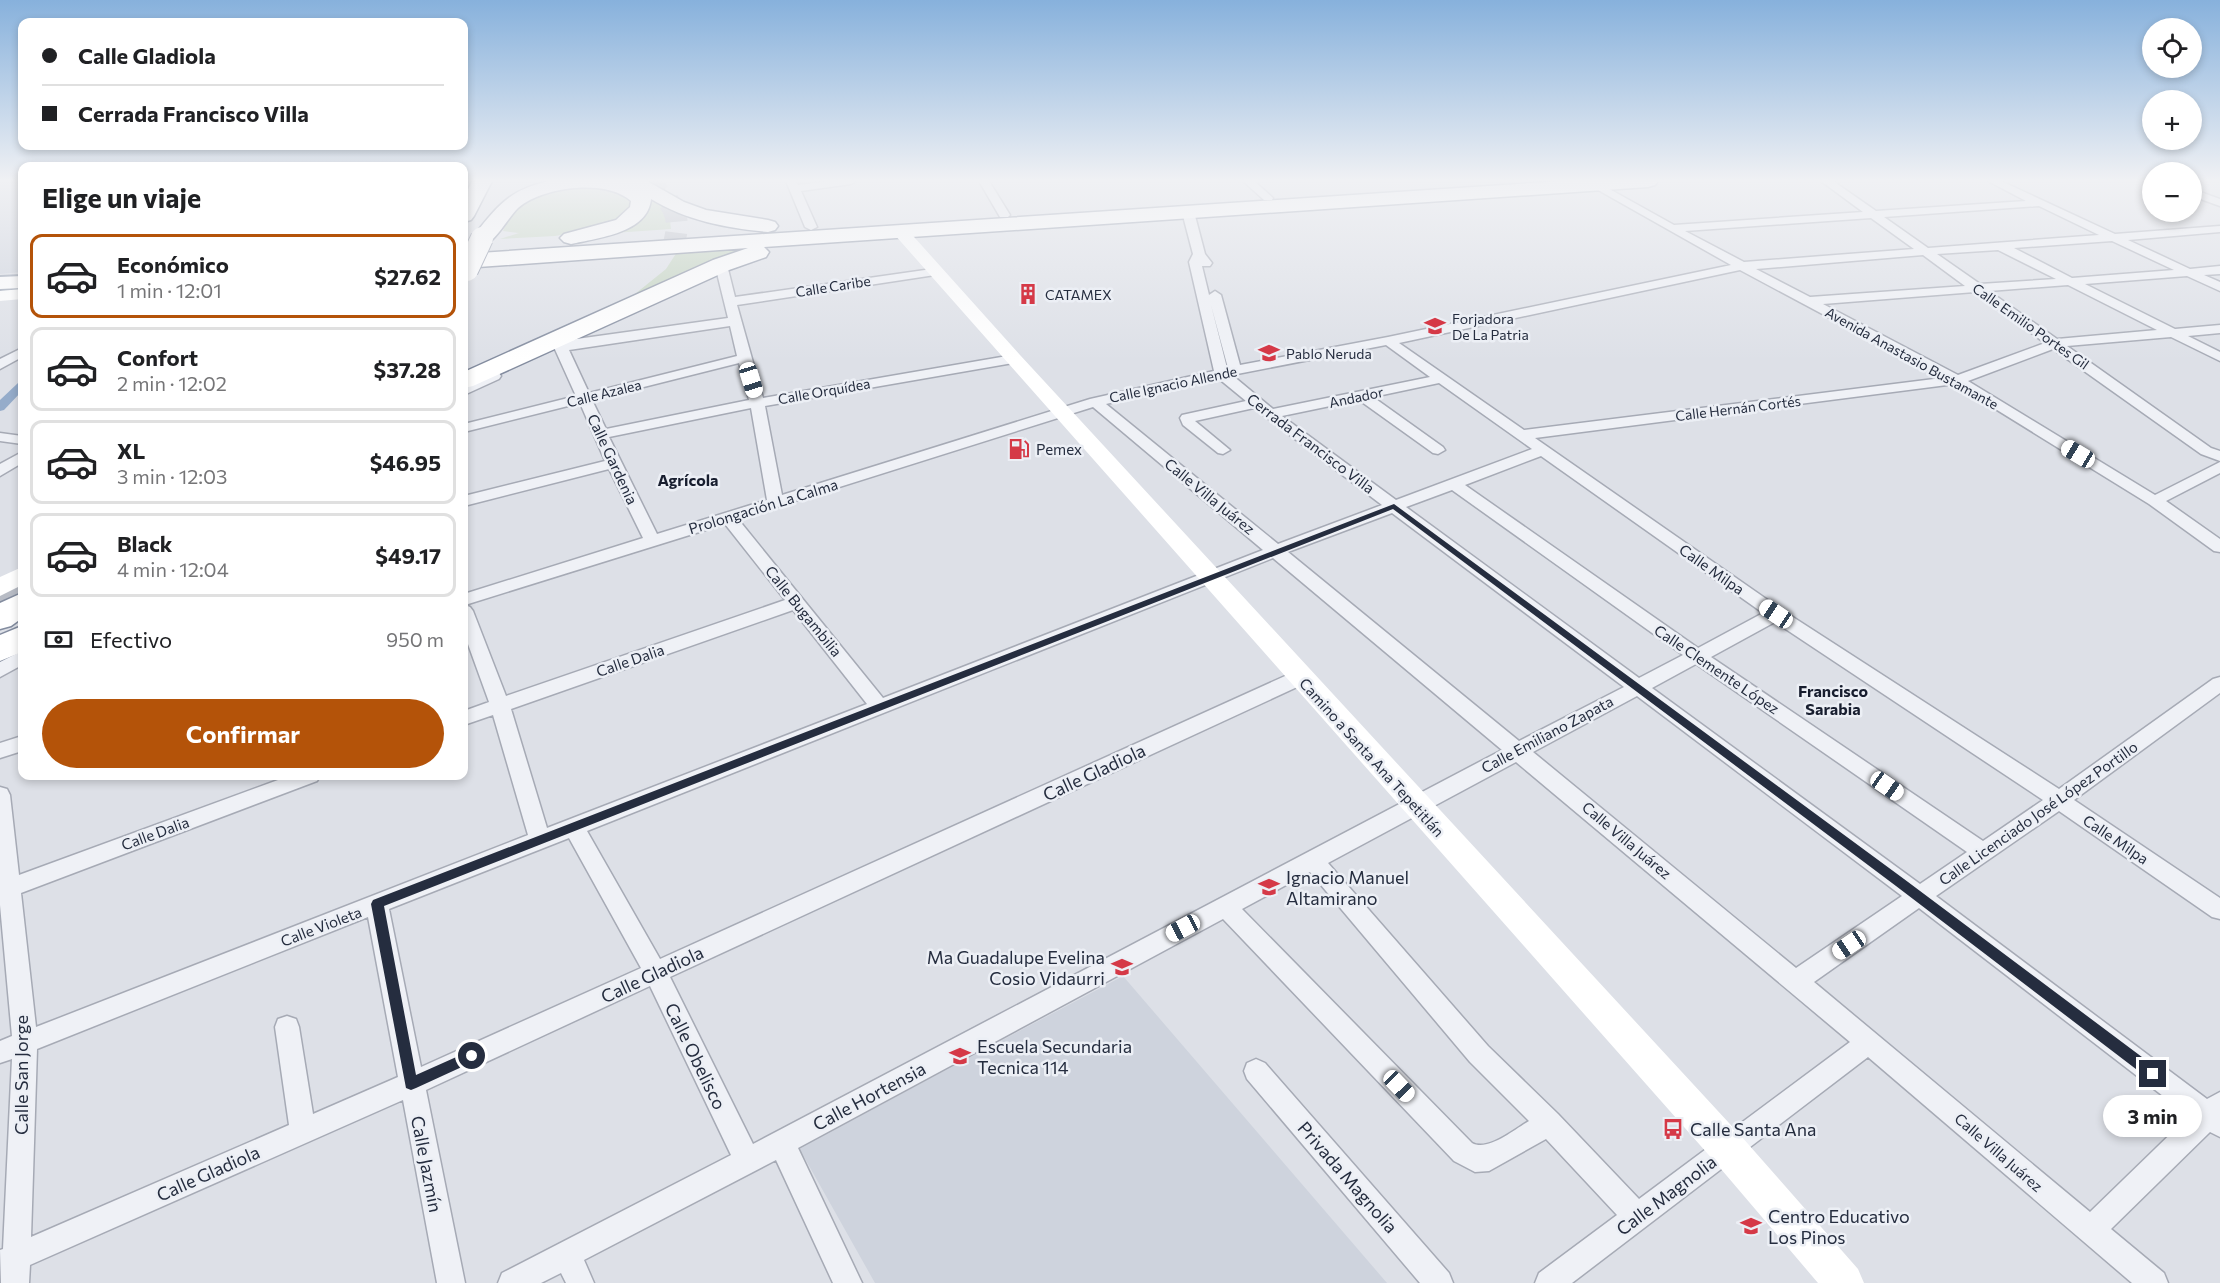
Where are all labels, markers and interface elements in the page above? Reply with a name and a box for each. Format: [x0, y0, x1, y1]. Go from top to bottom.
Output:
map controls [2142, 18, 2202, 222]
button: locate [2142, 18, 2202, 78]
text: Calle Gladiola [78, 42, 216, 69]
button: + [2142, 90, 2202, 150]
text: Cerrada Francisco Villa [78, 100, 309, 127]
button: − [2142, 162, 2202, 222]
text: Elige un viaje [42, 181, 201, 214]
icon: car [45, 249, 99, 303]
text: Económico [117, 251, 229, 278]
text: $27.62 [374, 263, 441, 290]
street label: Calle Caribe [794, 272, 872, 300]
text: 1 min · 12:01 [117, 278, 222, 302]
street label: Calle Emilio Portes Gil [1969, 279, 2093, 373]
building icon: CATAMEX [1016, 282, 1040, 306]
place label: CATAMEX [1045, 286, 1112, 303]
street label: Avenida Anastasio Bustamante [1822, 303, 2002, 413]
place label: Forjadora De La Patria [1452, 310, 1529, 343]
school or university icon: Forjadora De La Patria [1423, 314, 1447, 338]
school or university icon: Pablo Neruda [1257, 341, 1281, 365]
icon: car [45, 342, 99, 396]
text: Confort [117, 344, 198, 371]
place label: Pablo Neruda [1286, 345, 1372, 362]
text: $37.28 [374, 356, 441, 383]
car [737, 360, 765, 400]
street label: Calle Ignacio Allende [1108, 362, 1238, 406]
text: 2 min · 12:02 [117, 371, 227, 395]
street label: Calle Orquídea [777, 375, 871, 407]
street label: Calle Azalea [565, 376, 643, 410]
street label: Andador [1327, 383, 1385, 411]
street label: Cerrada Francisco Villa [1244, 389, 1378, 497]
street label: Calle Hernán Cortés [1674, 392, 1802, 424]
street label: Calle Gardenia [584, 411, 642, 507]
icon: car [45, 435, 99, 489]
text: XL [117, 437, 145, 464]
fuel station icon: Pemex [1007, 437, 1031, 461]
car [2058, 437, 2098, 471]
place label: Pemex [1036, 440, 1082, 458]
text: $46.95 [370, 449, 441, 476]
street label: Calle Villa Juárez [1161, 454, 1259, 538]
text: 3 min · 12:03 [117, 464, 227, 488]
district label: Agrícola [657, 470, 719, 489]
street label: Prolongación La Calma [686, 475, 840, 537]
icon: car [45, 528, 99, 582]
text: Black [117, 530, 172, 557]
street label: Calle Milpa [1676, 540, 1748, 598]
text: $49.17 [375, 542, 441, 569]
text: 4 min · 12:04 [117, 557, 229, 581]
street label: Calle Bugambilia [762, 562, 846, 660]
car [1756, 596, 1796, 632]
street label: Calle Clemente López [1651, 621, 1783, 717]
icon: cash [42, 623, 75, 656]
text: Efectivo [90, 626, 172, 653]
text: 950 m [386, 627, 444, 651]
street label: Calle Dalia [594, 640, 666, 680]
street label: Camino a Santa Ana Tepetitlán [1296, 674, 1448, 840]
district label: Francisco Sarabia [1798, 681, 1869, 718]
street label: Calle Emiliano Zapata [1478, 692, 1616, 776]
button: Confirmar [42, 699, 444, 768]
street label: Calle Licenciado José López Portillo [1935, 737, 2141, 889]
street label: Calle Gladiola [1039, 739, 1149, 805]
car [1867, 768, 1907, 804]
street label: Calle Villa Juárez [1579, 798, 1675, 882]
street label: Calle Milpa [2080, 810, 2152, 868]
street label: Calle Dalia [119, 812, 191, 854]
place label: Ignacio Manuel Altamirano [1286, 866, 1409, 909]
school or university icon: Ignacio Manuel Altamirano [1257, 875, 1281, 899]
street label: Calle Violeta [278, 902, 364, 950]
car [1163, 912, 1203, 944]
car [1829, 927, 1869, 963]
street label: Calle Gladiola [597, 941, 707, 1007]
place label: Ma Guadalupe Evelina Cosio Vidaurri [927, 946, 1105, 989]
school or university icon: Ma Guadalupe Evelina Cosio Vidaurri [1110, 955, 1134, 979]
street label: Calle Obelisco [661, 999, 731, 1113]
street label: Calle San Jorge [10, 1015, 32, 1135]
place label: Escuela Secundaria Tecnica 114 [977, 1035, 1132, 1078]
route start [458, 1042, 485, 1069]
school or university icon: Escuela Secundaria Tecnica 114 [948, 1044, 972, 1068]
street label: Calle Hortensia [809, 1057, 929, 1135]
route end [2139, 1060, 2166, 1087]
car [1380, 1067, 1418, 1105]
callout: 3 min [2104, 1095, 2202, 1137]
text: 3 min [2127, 1104, 2178, 1128]
street label: Calle Villa Juárez [1951, 1109, 2047, 1195]
street label: Calle Jazmín [407, 1114, 447, 1214]
street label: Privada Magnolia [1294, 1117, 1402, 1237]
bus stop icon: Calle Santa Ana [1661, 1117, 1685, 1141]
place label: Calle Santa Ana [1690, 1118, 1817, 1140]
street label: Calle Gladiola [153, 1140, 263, 1206]
street label: Calle Magnolia [1612, 1150, 1720, 1240]
place label: Centro Educativo Los Pinos [1768, 1205, 1910, 1248]
school or university icon: Centro Educativo Los Pinos [1739, 1214, 1763, 1238]

